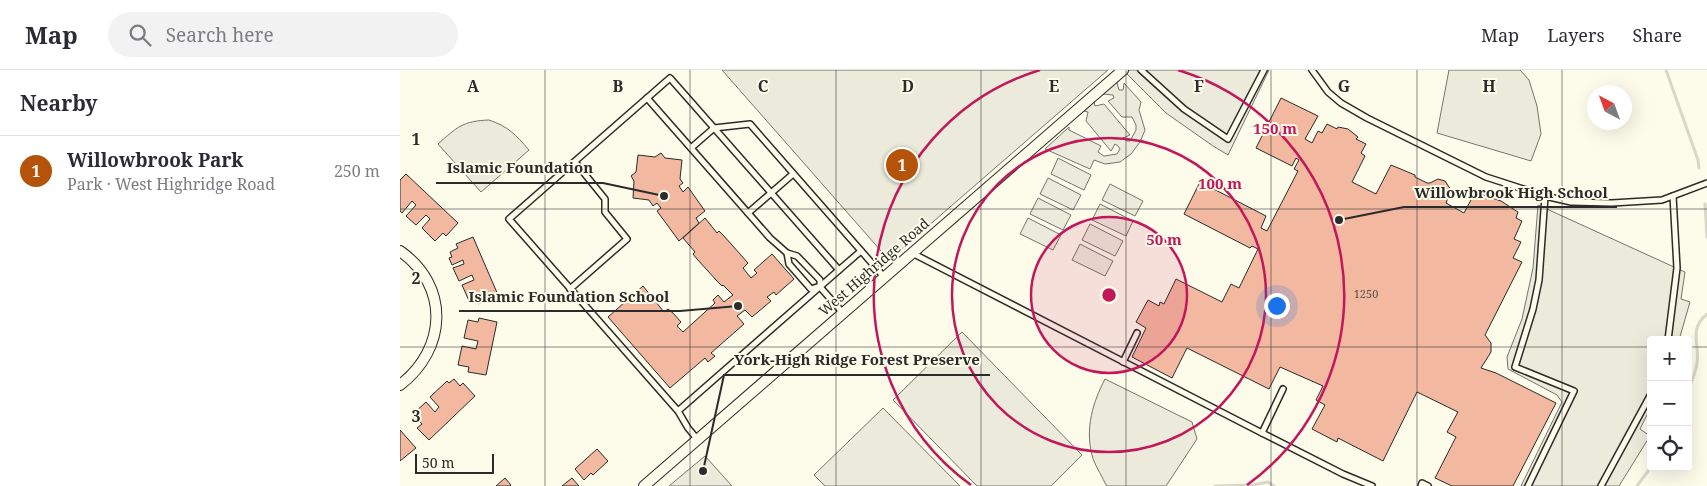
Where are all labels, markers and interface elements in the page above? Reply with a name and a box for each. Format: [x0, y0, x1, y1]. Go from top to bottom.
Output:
search box [108, 12, 458, 57]
text: Map [25, 18, 78, 51]
icon: search [126, 21, 154, 49]
text: Search here [166, 22, 274, 48]
text: Map [1481, 23, 1519, 47]
text: Layers [1547, 23, 1605, 47]
text: Share [1633, 23, 1682, 47]
text: A [467, 75, 480, 97]
text: B [613, 75, 624, 97]
text: C [758, 75, 769, 97]
text: D [902, 75, 914, 97]
text: E [1049, 75, 1059, 97]
text: F [1194, 75, 1204, 97]
text: G [1338, 75, 1350, 97]
text: H [1482, 75, 1496, 97]
north arrow [1587, 85, 1632, 130]
text: Nearby [20, 89, 98, 117]
text: 150 m [1253, 118, 1297, 138]
text: 1 [411, 128, 421, 150]
pin: 1 [886, 146, 918, 184]
text: Willowbrook Park [67, 147, 243, 173]
callout: Islamic Foundation [436, 153, 603, 183]
text: Islamic Foundation [447, 157, 593, 177]
text: 1 [31, 160, 41, 182]
text: 250 m [334, 160, 380, 182]
text: Park · West Highridge Road [67, 173, 275, 195]
text: 100 m [1198, 173, 1242, 193]
callout: Willowbrook High School [1404, 177, 1617, 207]
text: Willowbrook High School [1414, 182, 1608, 202]
street label: West Highridge Road [815, 213, 933, 320]
text: 50 m [1146, 229, 1182, 249]
text: 2 [411, 267, 421, 289]
callout: Islamic Foundation School [459, 281, 680, 311]
text: Islamic Foundation School [469, 286, 670, 306]
centre of rings [1100, 286, 1118, 304]
house number: 1250 [1354, 286, 1378, 301]
your location [1264, 293, 1290, 319]
map controls [1647, 336, 1692, 471]
button: + [1647, 336, 1692, 381]
callout: York-High Ridge Forest Preserve [724, 345, 990, 375]
text: York-High Ridge Forest Preserve [734, 349, 980, 369]
button: − [1647, 381, 1692, 426]
text: 3 [411, 405, 421, 427]
button: locate [1647, 426, 1692, 471]
scale bar [415, 451, 494, 474]
text: 50 m [422, 453, 455, 472]

